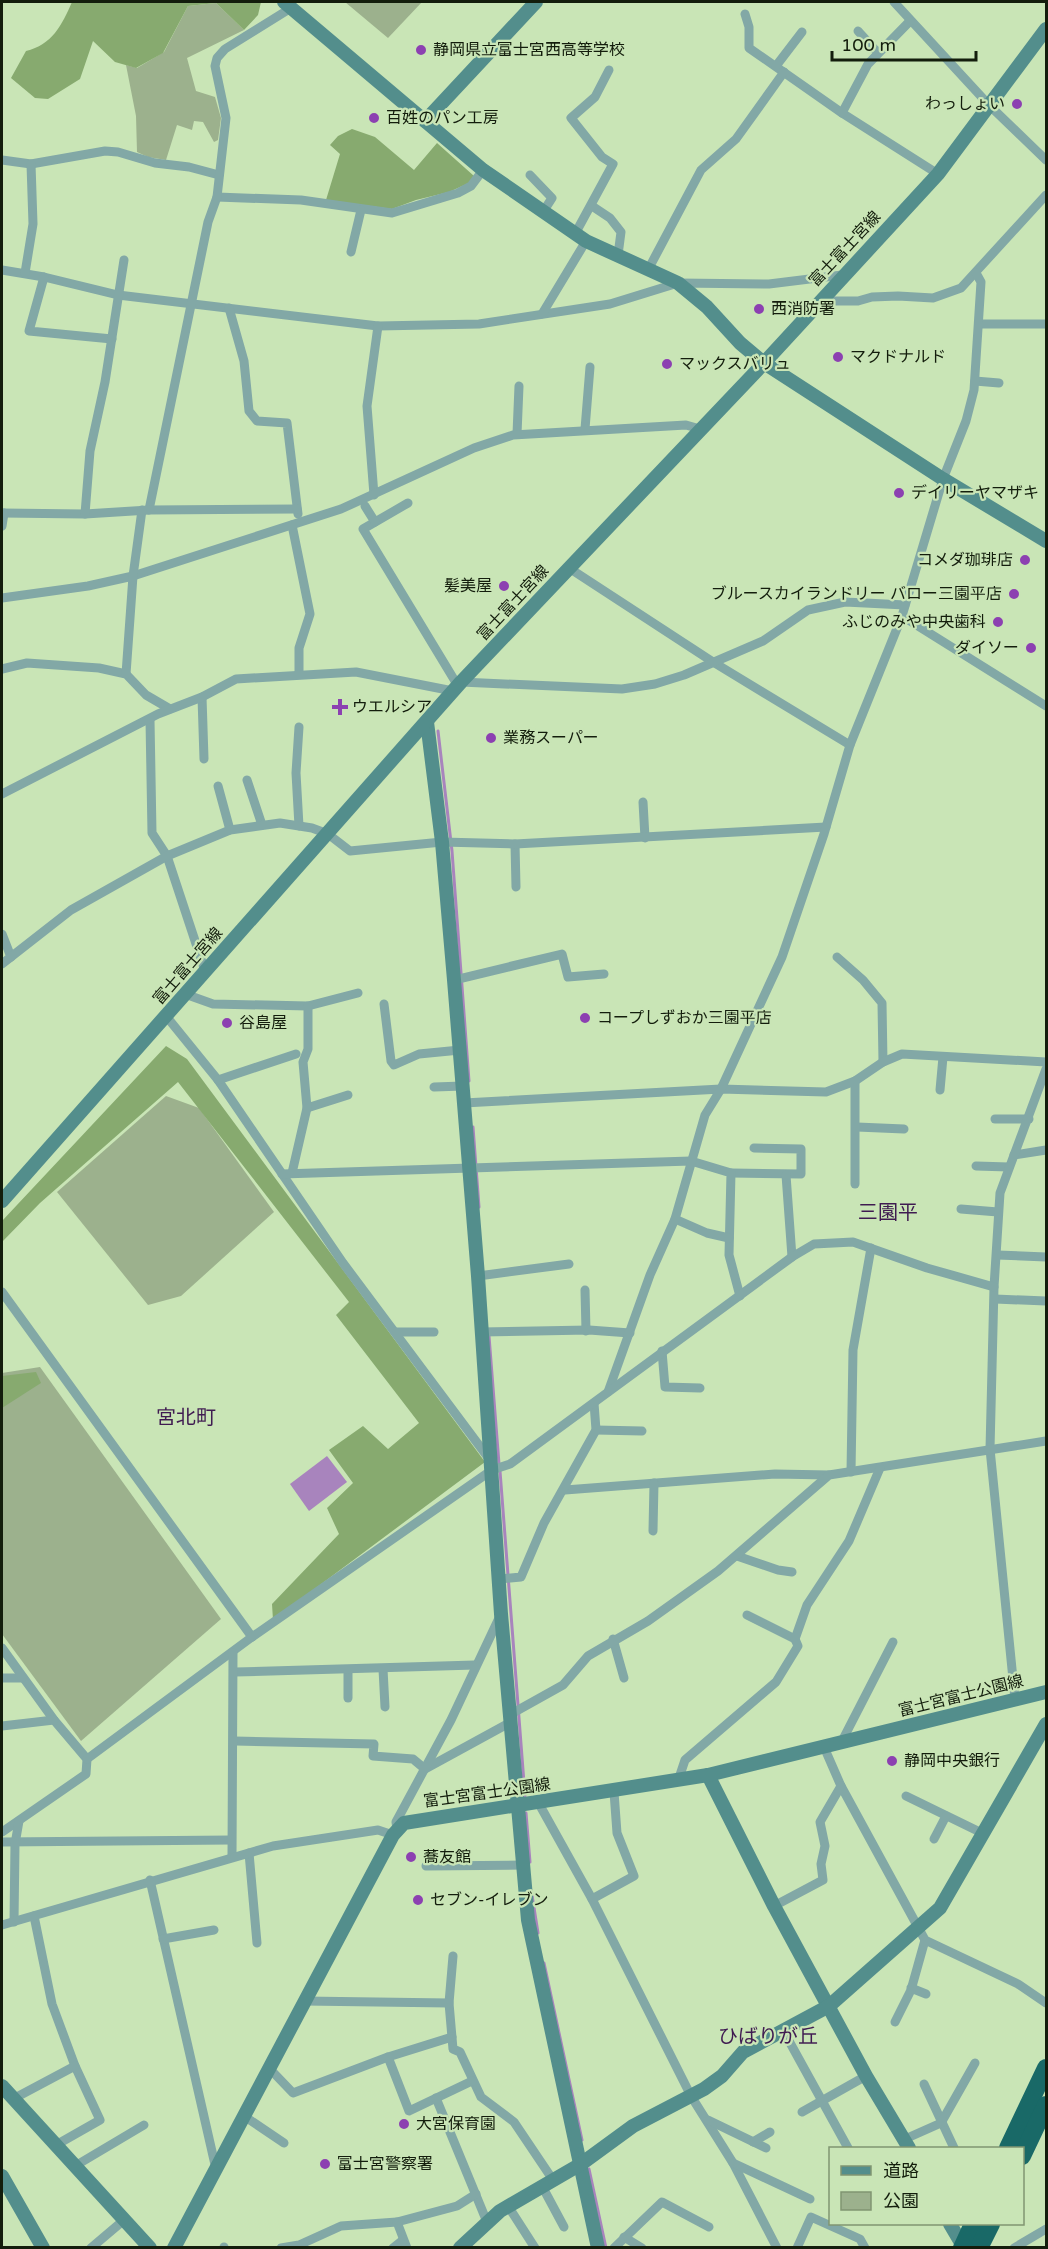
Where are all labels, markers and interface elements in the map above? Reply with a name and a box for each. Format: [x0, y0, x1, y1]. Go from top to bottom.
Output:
scale bar [832, 24, 976, 62]
text: 100 m [841, 34, 896, 56]
place label: 静岡県立富士宮西高等学校 [433, 40, 625, 60]
marker: 静岡県立富士宮西高等学校 [414, 43, 428, 57]
place label: わっしょい [925, 94, 1005, 114]
marker: わっしょい [1010, 97, 1024, 111]
place label: 百姓のパン工房 [386, 108, 499, 128]
marker: 百姓のパン工房 [367, 111, 381, 125]
street label: 富士富士宮線 [805, 207, 885, 291]
place label: 西消防署 [771, 299, 835, 319]
marker: 西消防署 [752, 302, 766, 316]
place label: マクドナルド [850, 347, 946, 367]
marker: マクドナルド [831, 350, 845, 364]
place label: マックスバリュ [679, 354, 791, 374]
marker: マックスバリュ [660, 357, 674, 371]
place label: デイリーヤマザキ [911, 483, 1039, 503]
marker: デイリーヤマザキ [892, 486, 906, 500]
place label: コメダ珈琲店 [917, 550, 1013, 570]
marker: コメダ珈琲店 [1018, 553, 1032, 567]
street label: 富士富士宮線 [473, 561, 553, 645]
place label: 髪美屋 [444, 576, 492, 596]
marker: 髪美屋 [497, 579, 511, 593]
place label: ブルースカイランドリー バロー三園平店 [711, 584, 1002, 604]
marker: ブルースカイランドリー バロー三園平店 [1007, 587, 1021, 601]
place label: ふじのみや中央歯科 [842, 612, 986, 632]
marker: ふじのみや中央歯科 [991, 615, 1005, 629]
place label: ダイソー [955, 638, 1019, 658]
marker: ダイソー [1024, 641, 1038, 655]
place label: ウエルシア [352, 697, 432, 717]
marker: ウエルシア [333, 700, 347, 714]
place label: 業務スーパー [503, 728, 599, 748]
marker: 業務スーパー [484, 731, 498, 745]
street label: 富士富士宮線 [149, 923, 227, 1009]
place label: コープしずおか三園平店 [597, 1008, 772, 1028]
marker: コープしずおか三園平店 [578, 1011, 592, 1025]
place label: 谷島屋 [239, 1013, 287, 1033]
marker: 谷島屋 [220, 1016, 234, 1030]
district label: 三園平 [858, 1201, 918, 1225]
district label: 宮北町 [156, 1406, 216, 1430]
street label: 富士宮富士公園線 [896, 1671, 1026, 1721]
place label: 静岡中央銀行 [904, 1751, 1000, 1771]
marker: 静岡中央銀行 [885, 1754, 899, 1768]
street label: 富士宮富士公園線 [422, 1774, 552, 1812]
place label: 蕎友館 [423, 1847, 471, 1867]
marker: 蕎友館 [404, 1850, 418, 1864]
place label: セブン-イレブン [430, 1890, 549, 1910]
marker: セブン-イレブン [411, 1893, 425, 1907]
district label: ひばりが丘 [718, 2025, 818, 2049]
place label: 大宮保育園 [416, 2114, 496, 2134]
marker: 大宮保育園 [397, 2117, 411, 2131]
legend [829, 2147, 1024, 2225]
place label: 富士宮警察署 [337, 2154, 433, 2174]
marker: 富士宮警察署 [318, 2157, 332, 2171]
text: 道路 [883, 2160, 919, 2182]
text: 公園 [883, 2190, 919, 2212]

